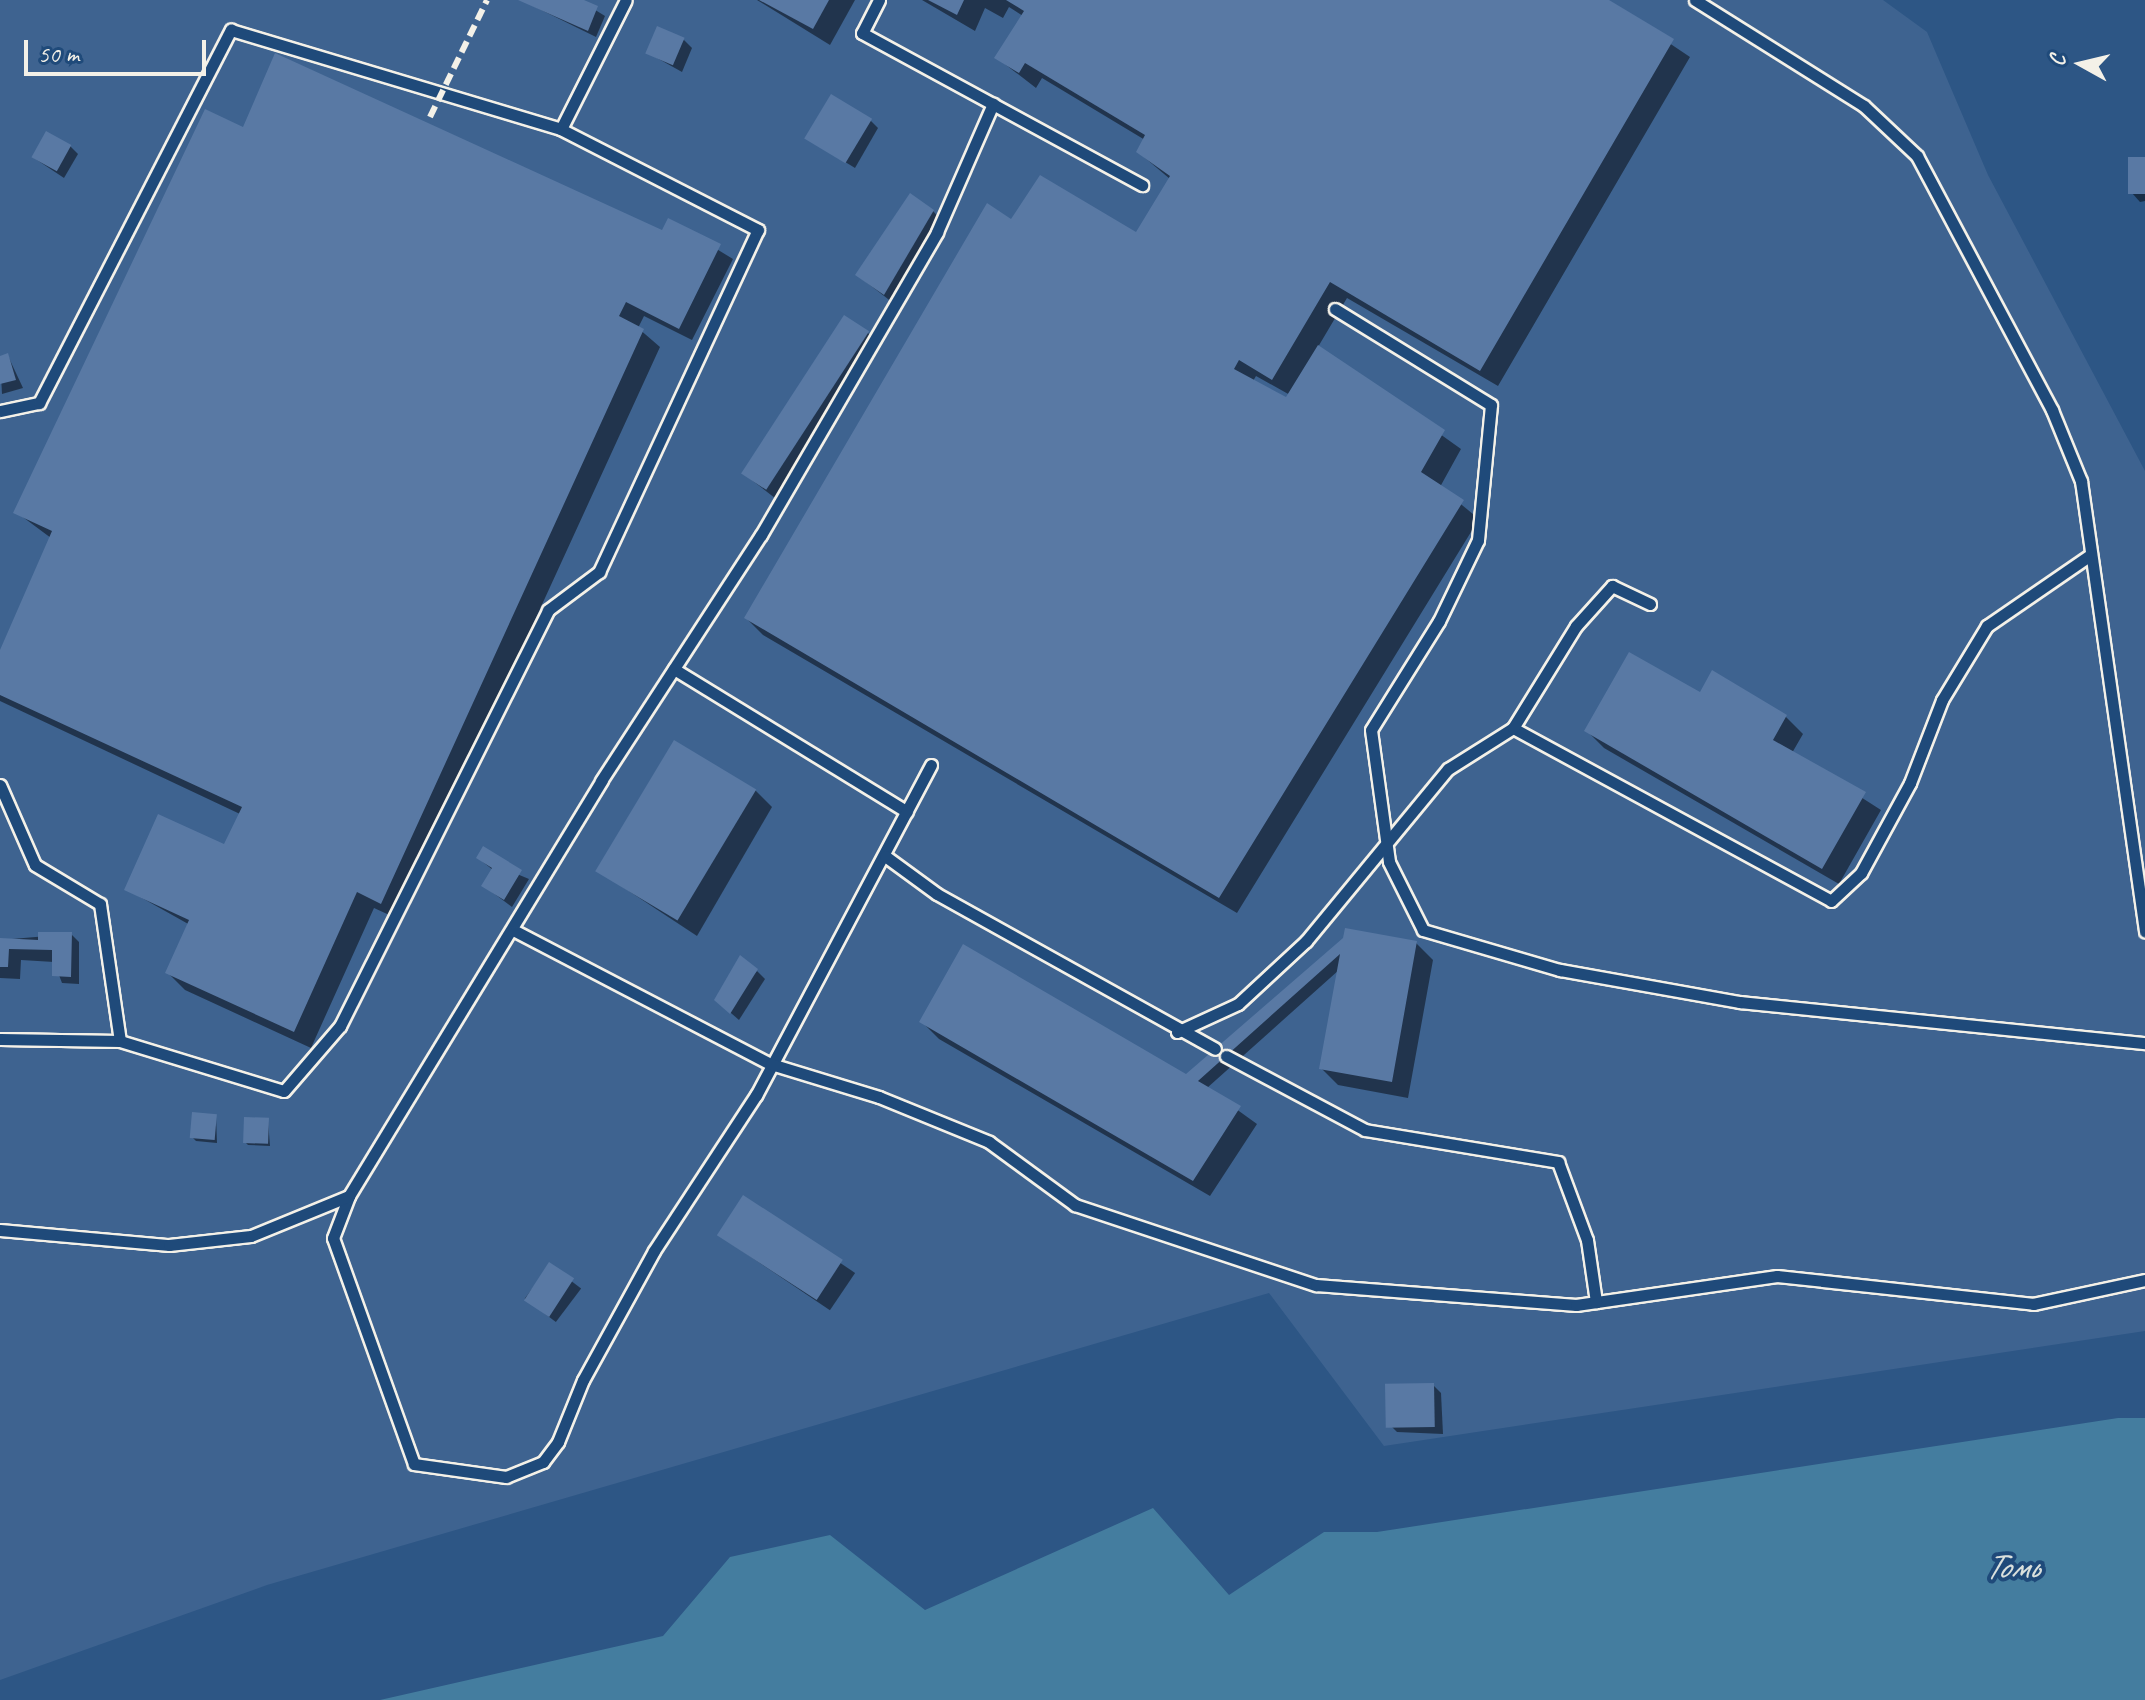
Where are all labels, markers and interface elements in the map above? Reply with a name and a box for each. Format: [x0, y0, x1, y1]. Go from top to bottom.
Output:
scale bar [28, 24, 210, 74]
north arrow [2041, 24, 2121, 104]
text: 50 m [38, 39, 79, 69]
text: С [2043, 53, 2072, 68]
water label: Томь [1984, 1545, 2038, 1589]

